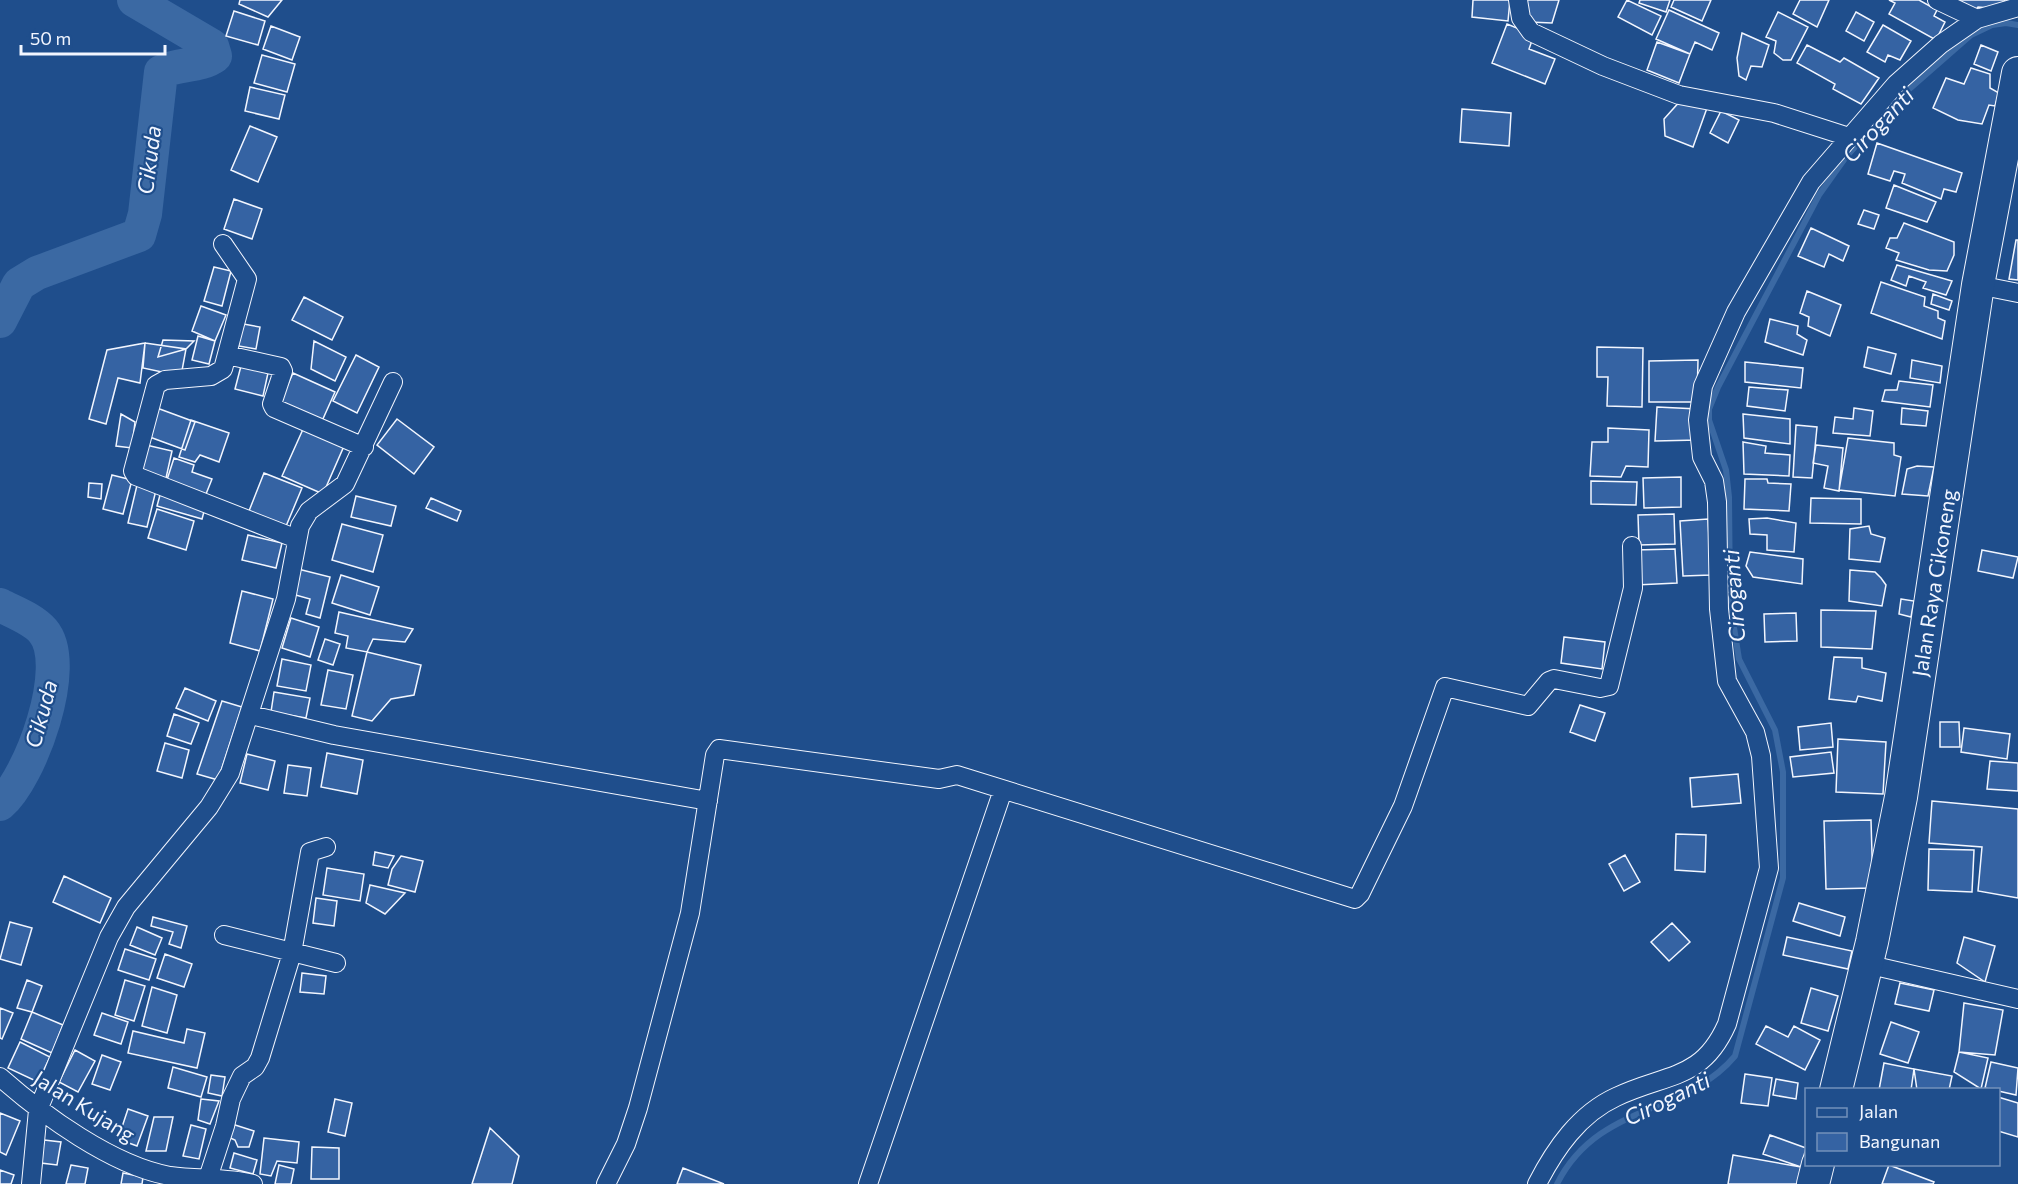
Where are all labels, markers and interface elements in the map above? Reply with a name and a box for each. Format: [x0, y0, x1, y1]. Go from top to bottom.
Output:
scale bar [21, 18, 165, 56]
text: 50 m [30, 27, 71, 49]
water label: Ciroganti [1836, 81, 1920, 168]
water label: Cikuda [131, 124, 166, 196]
street label: Jalan Raya Cikoneng [1906, 487, 1961, 678]
water label: Ciroganti [1717, 547, 1750, 643]
water label: Cikuda [19, 677, 63, 751]
street label: Jalan Kujang [30, 1065, 140, 1147]
water label: Ciroganti [1619, 1065, 1716, 1131]
legend [1805, 1088, 2000, 1166]
text: Jalan [1859, 1100, 1898, 1122]
text: Bangunan [1859, 1130, 1940, 1152]

